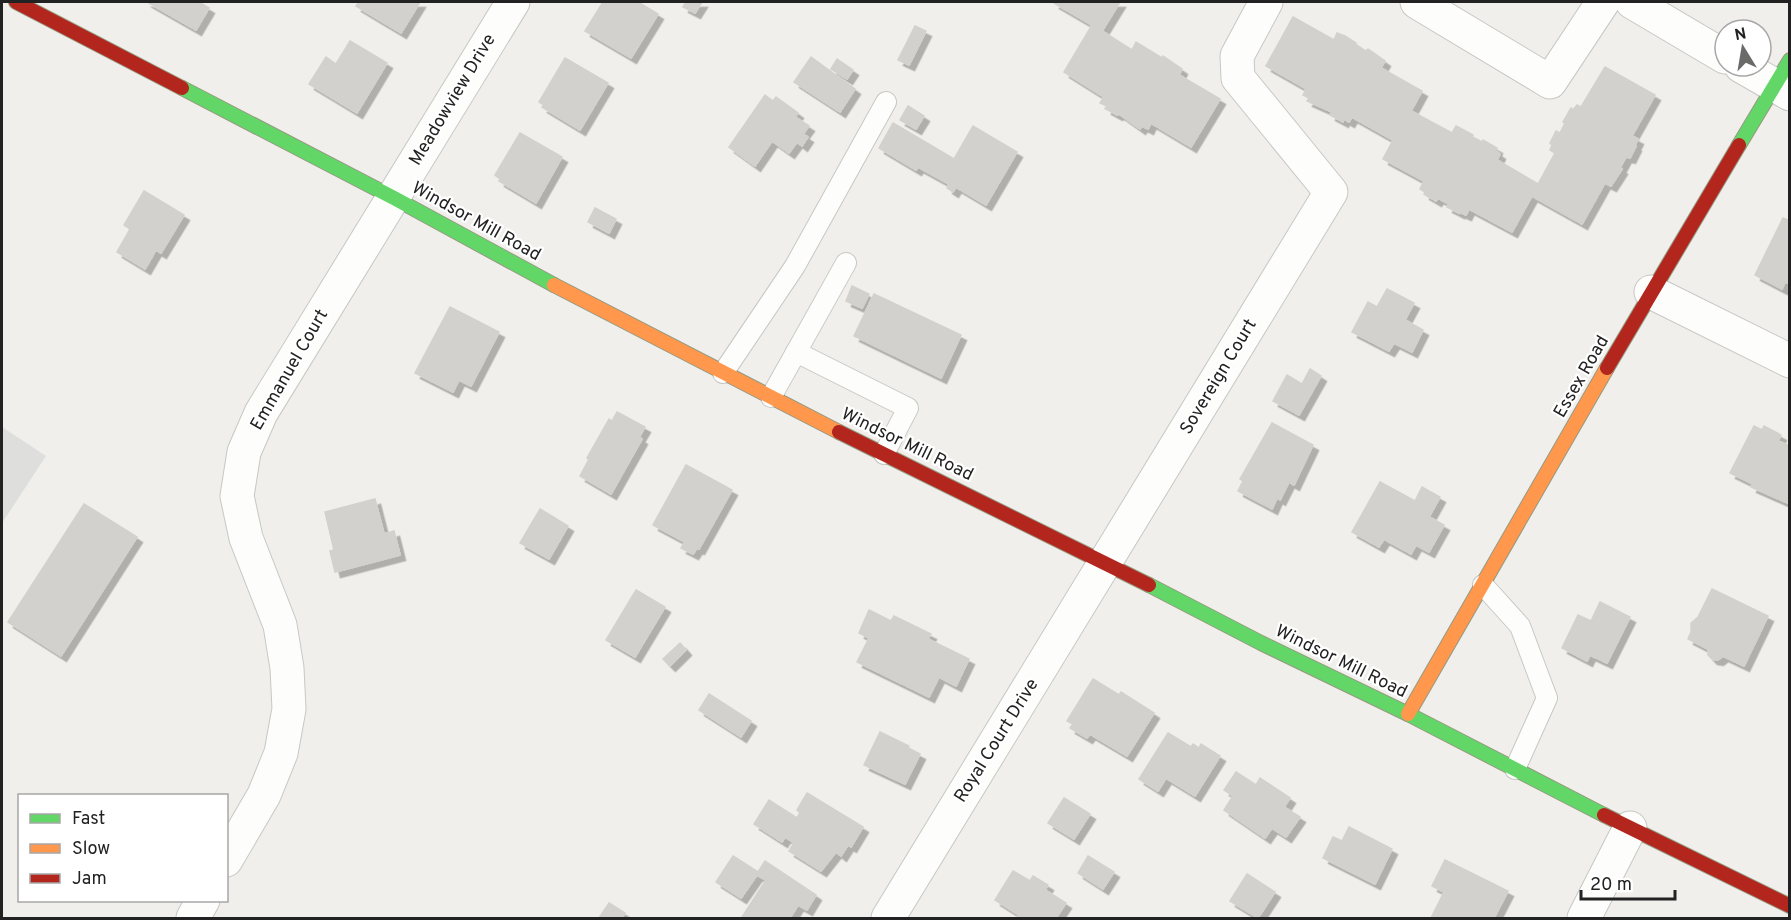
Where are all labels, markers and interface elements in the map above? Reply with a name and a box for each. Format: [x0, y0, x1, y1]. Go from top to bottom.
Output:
north arrow [1713, 18, 1773, 78]
text: N [1733, 24, 1748, 46]
street label: Meadowview Drive [405, 30, 501, 170]
street label: Windsor Mill Road [407, 177, 545, 267]
street label: Emmanuel Court [246, 305, 334, 435]
street label: Sovereign Court [1175, 315, 1263, 439]
street label: Essex Road [1549, 332, 1615, 422]
street label: Windsor Mill Road [837, 403, 977, 487]
street label: Windsor Mill Road [1271, 620, 1411, 704]
street label: Royal Court Drive [950, 675, 1044, 807]
legend [18, 794, 228, 902]
text: Fast [72, 808, 105, 831]
text: Slow [72, 838, 110, 861]
scale bar [1581, 863, 1676, 901]
text: Jam [72, 868, 107, 891]
text: 20 m [1590, 874, 1632, 897]

